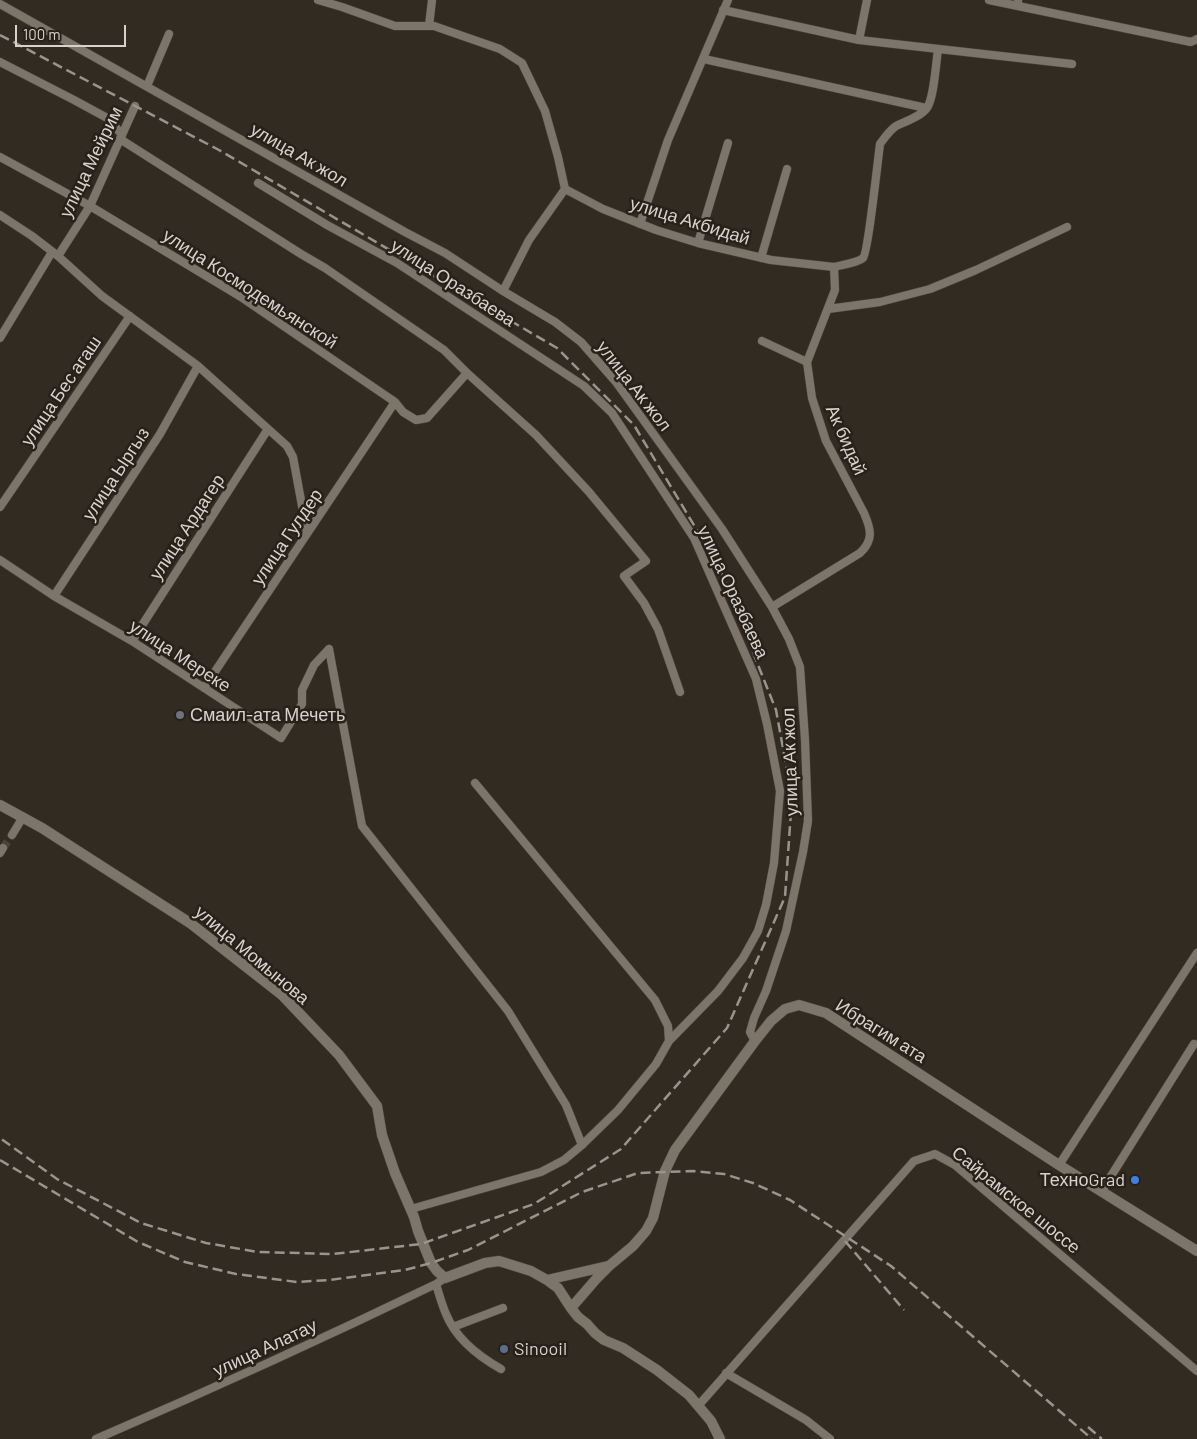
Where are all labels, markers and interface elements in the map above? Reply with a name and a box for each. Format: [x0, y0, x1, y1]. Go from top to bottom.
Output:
scale bar [18, 15, 129, 47]
text: 100 m [23, 25, 61, 43]
street label: улица Мейрим [55, 103, 127, 221]
street label: улица Ак жол [247, 118, 351, 192]
street label: улица Акбидай [627, 193, 753, 249]
street label: улица Космодемьянской [159, 224, 341, 354]
street label: улица Оразбаева [387, 235, 519, 331]
street label: улица Бес агаш [16, 332, 106, 450]
street label: улица Ак жол [592, 337, 676, 435]
street label: Ак бидай [821, 402, 871, 478]
street label: улица Ыргыз [78, 423, 154, 525]
street label: улица Ардагер [145, 470, 229, 584]
street label: улица Гулдер [247, 485, 327, 589]
street label: улица Оразбаева [693, 522, 773, 662]
street label: улица Мереке [125, 615, 235, 697]
place label: Смаил-ата Мечеть [190, 704, 345, 726]
street label: улица Ак жол [777, 707, 803, 817]
marker: Смаил-ата Мечеть [174, 709, 186, 721]
street label: улица Момынова [190, 901, 314, 1009]
street label: Ибрагим ата [831, 994, 931, 1068]
street label: Сайрамское шоссе [947, 1142, 1085, 1258]
place label: ТехноGrad [1040, 1169, 1125, 1191]
marker: ТехноGrad [1129, 1174, 1141, 1186]
street label: улица Алатау [210, 1315, 320, 1381]
place label: Sinooil [514, 1338, 567, 1360]
marker: Sinooil [498, 1343, 510, 1355]

